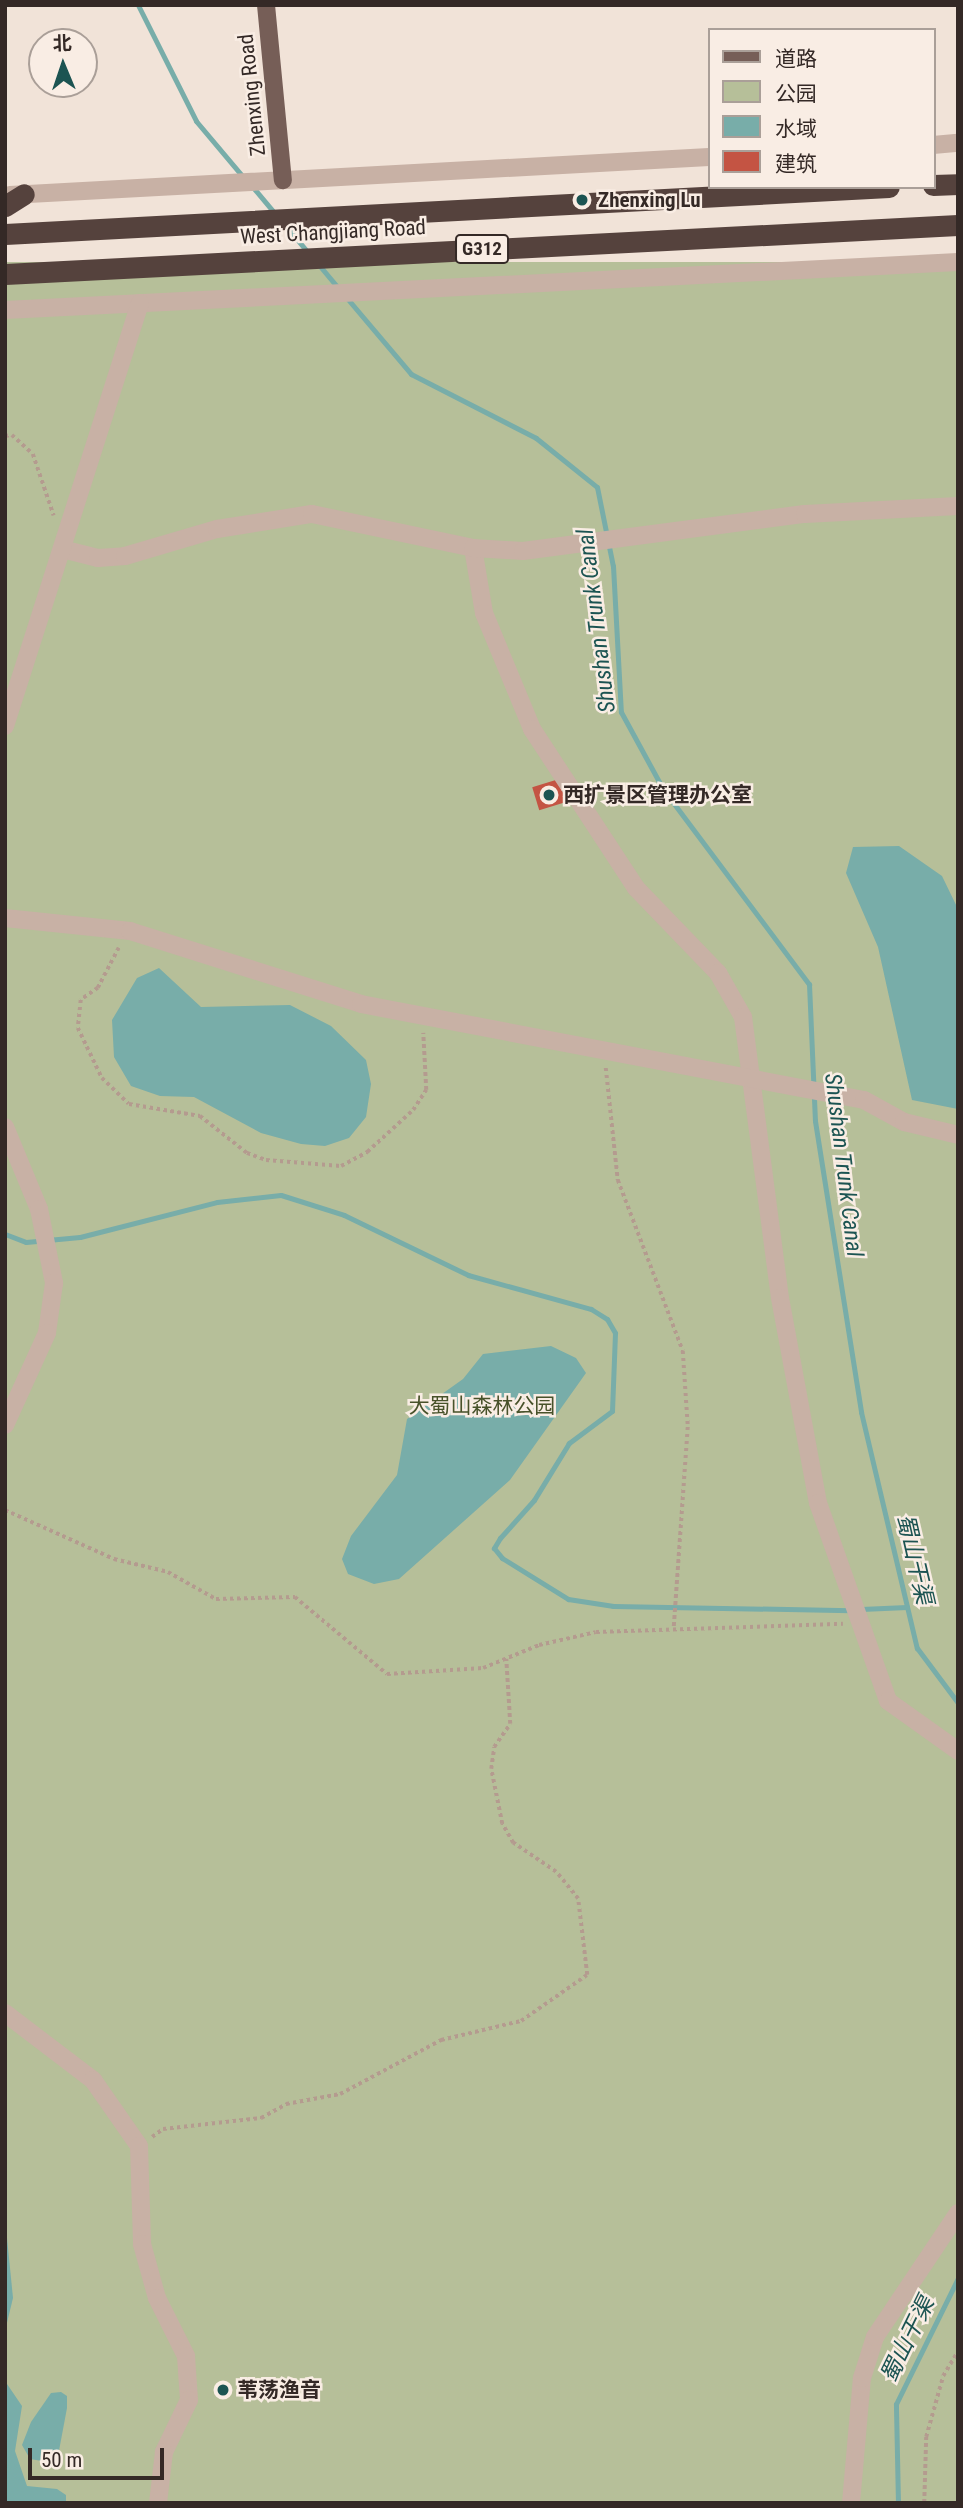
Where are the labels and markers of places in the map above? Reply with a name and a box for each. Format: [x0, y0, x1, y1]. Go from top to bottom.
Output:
place label: Zhenxing Lu [598, 187, 701, 213]
marker: Zhenxing Lu [572, 190, 592, 210]
place label: 西扩景区管理办公室 [563, 782, 752, 808]
marker: 西扩景区管理办公室 [541, 787, 557, 803]
place label: 苇荡渔音 [237, 2377, 321, 2403]
marker: 苇荡渔音 [215, 2382, 231, 2398]

